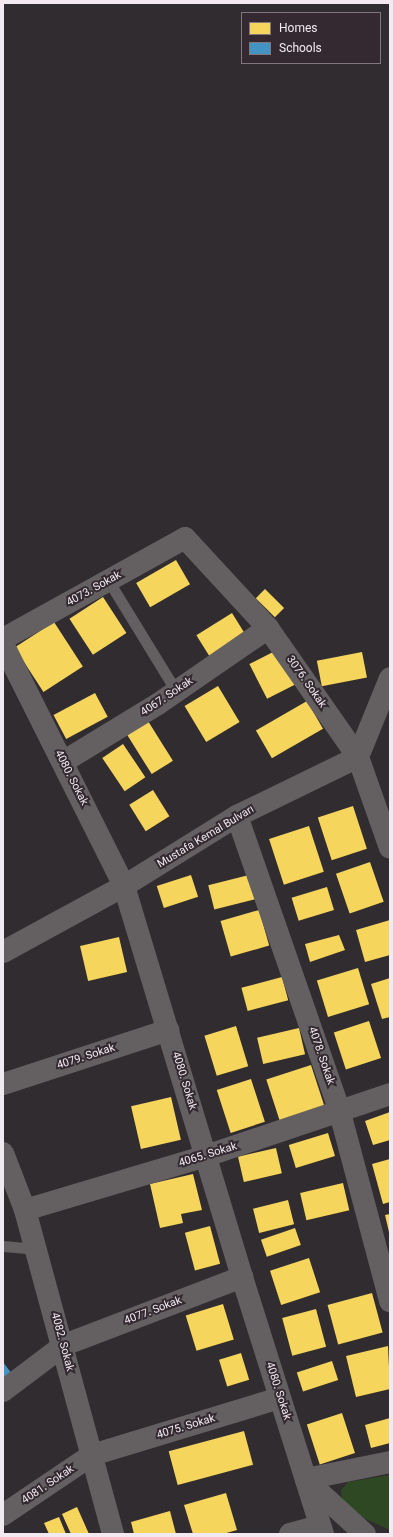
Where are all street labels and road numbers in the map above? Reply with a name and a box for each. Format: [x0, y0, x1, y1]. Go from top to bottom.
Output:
street label: 4073. Sokak [64, 569, 124, 609]
street label: 3076. Sokak [283, 654, 329, 710]
street label: 4067. Sokak [138, 675, 196, 719]
street label: 4080. Sokak [51, 748, 91, 808]
street label: Mustafa Kemal Bulvarı [155, 803, 257, 871]
street label: 4078. Sokak [305, 1025, 337, 1087]
street label: 4079. Sokak [55, 1041, 117, 1073]
street label: 4080. Sokak [169, 1050, 199, 1112]
street label: 4065. Sokak [177, 1140, 239, 1170]
street label: 4077. Sokak [122, 1294, 184, 1328]
street label: 4082. Sokak [48, 1311, 76, 1373]
street label: 4080. Sokak [262, 1360, 294, 1422]
street label: 4075. Sokak [155, 1412, 217, 1442]
street label: 4081. Sokak [19, 1463, 77, 1507]

